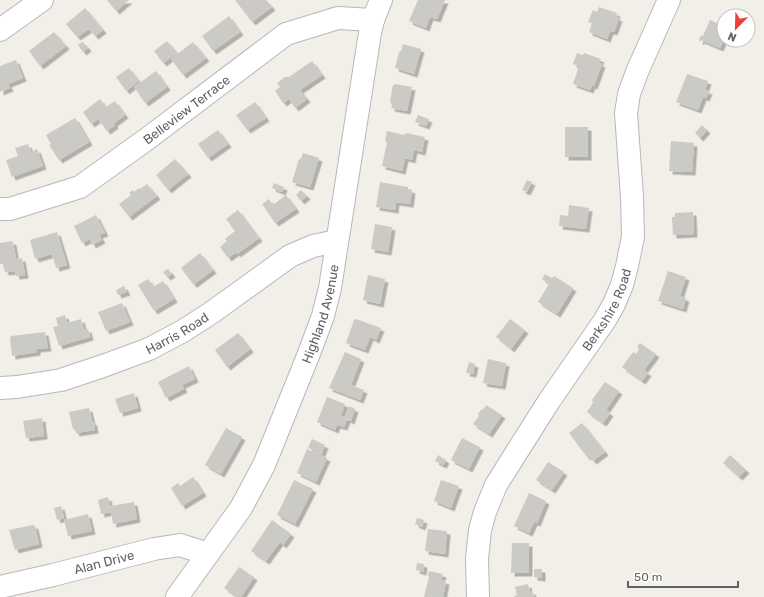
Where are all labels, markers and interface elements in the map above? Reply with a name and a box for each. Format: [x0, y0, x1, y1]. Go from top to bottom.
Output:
north arrow [716, 8, 756, 48]
text: N [726, 29, 738, 44]
street label: Belleview Terrace [140, 72, 233, 147]
street label: Highland Avenue [299, 263, 342, 366]
street label: Berkshire Road [579, 267, 634, 354]
street label: Harris Road [143, 310, 212, 357]
street label: Alan Drive [72, 547, 136, 577]
scale bar [628, 563, 738, 589]
text: 50 m [634, 570, 662, 584]

